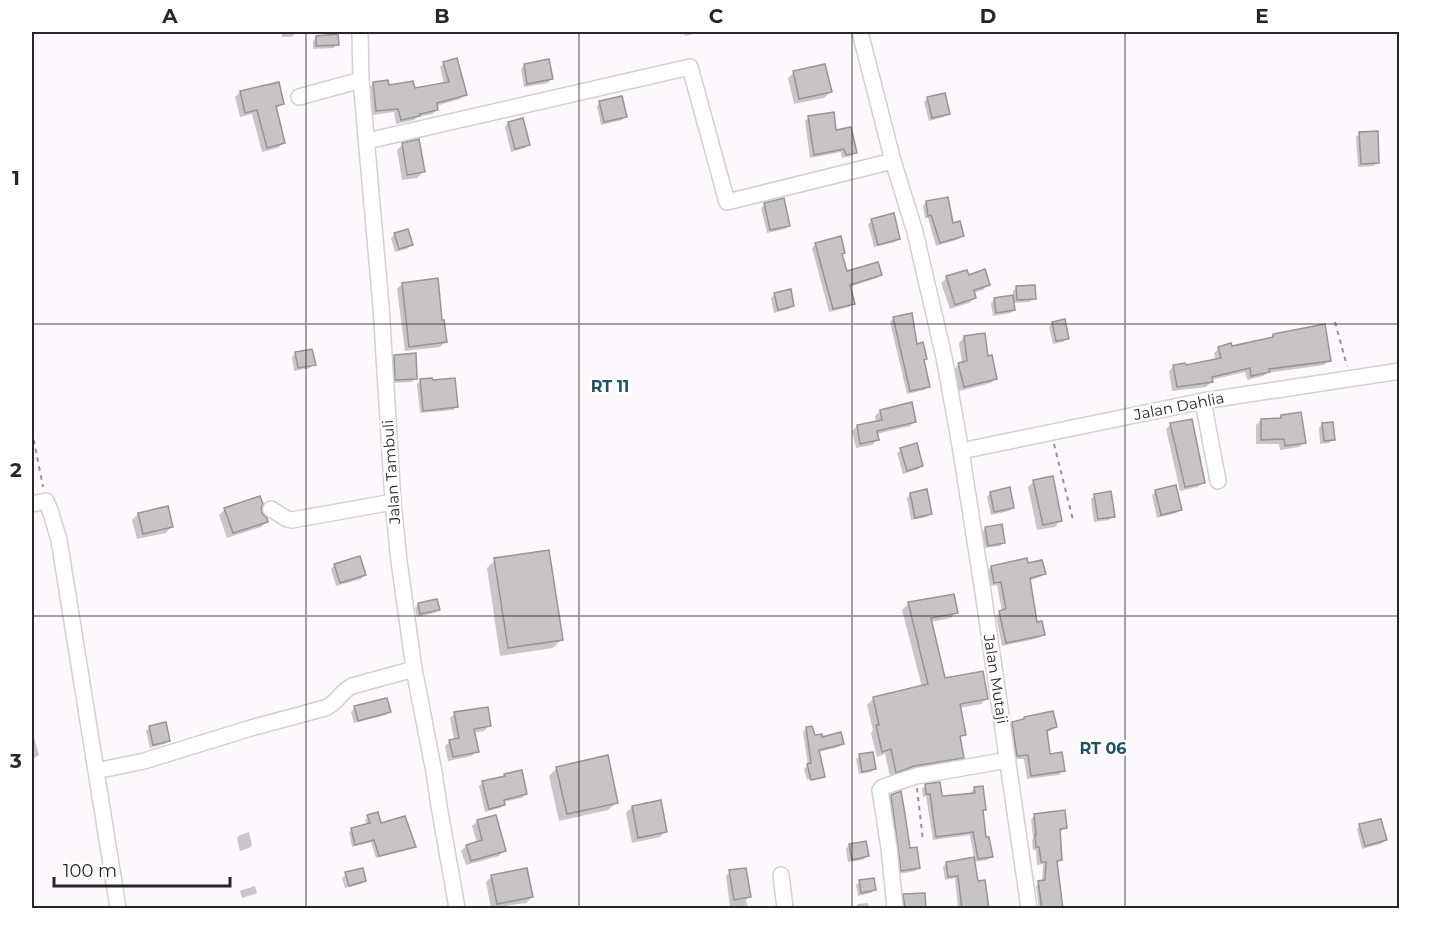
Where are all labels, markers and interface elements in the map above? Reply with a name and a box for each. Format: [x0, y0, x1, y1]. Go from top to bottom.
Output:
text: A [161, 4, 178, 28]
text: B [434, 4, 450, 28]
text: C [709, 4, 724, 28]
text: D [980, 4, 996, 28]
text: E [1255, 4, 1269, 28]
text: 1 [12, 166, 20, 190]
district label: RT 11 [591, 377, 629, 396]
street label: Jalan Dahlia [1131, 388, 1226, 424]
street label: Jalan Tambuli [378, 419, 404, 526]
text: 2 [10, 458, 22, 482]
street label: Jalan Mutaji [979, 632, 1012, 725]
district label: RT 06 [1079, 739, 1127, 758]
text: 3 [9, 749, 22, 773]
scale bar [54, 850, 230, 888]
text: 100 m [63, 860, 117, 882]

